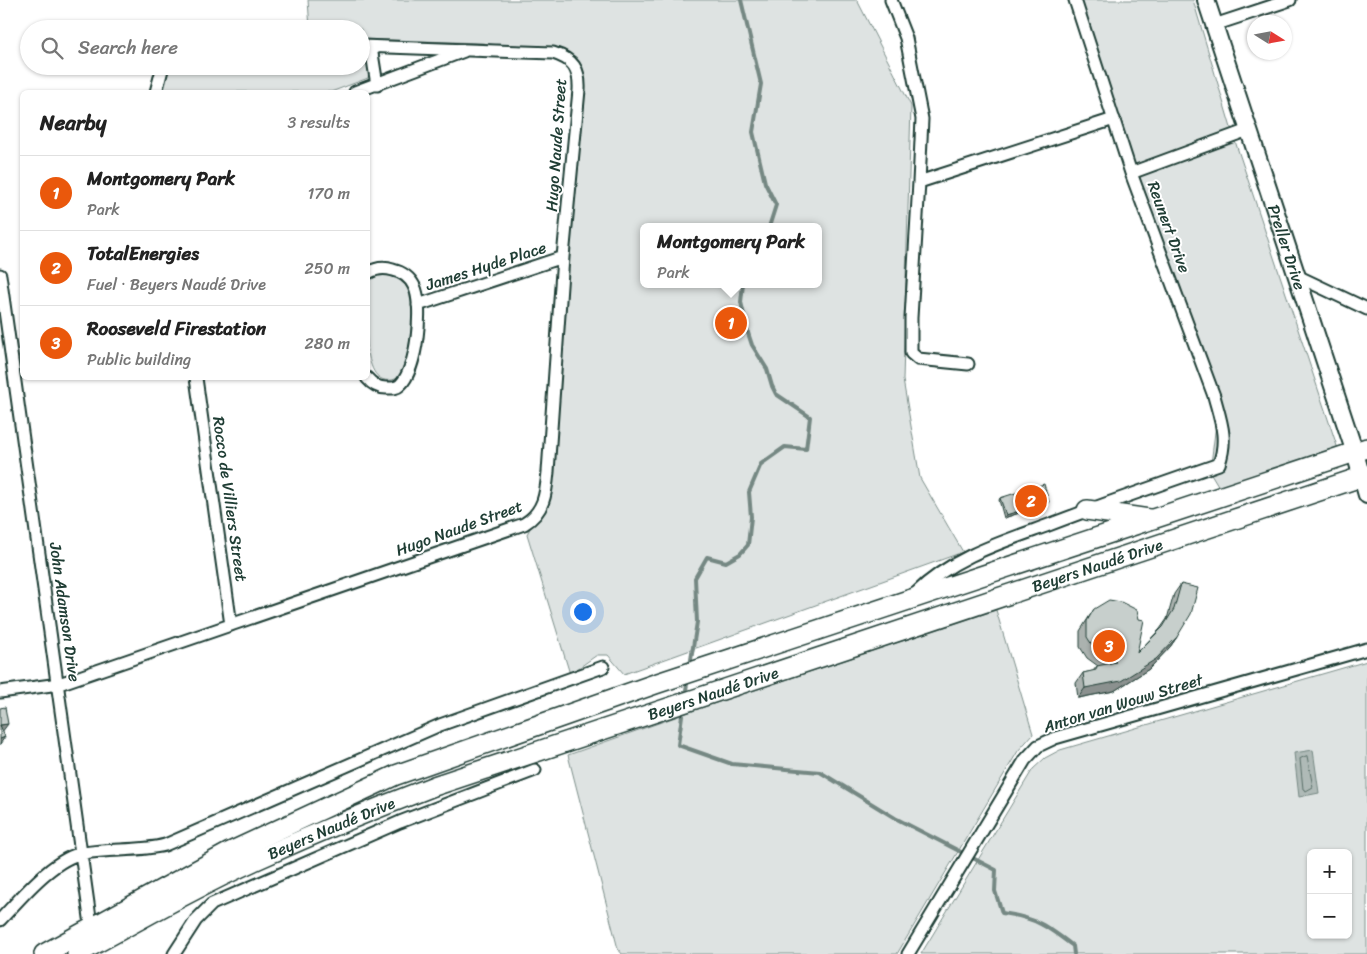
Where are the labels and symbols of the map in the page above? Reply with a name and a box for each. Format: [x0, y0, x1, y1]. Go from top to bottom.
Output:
north arrow [1247, 15, 1292, 60]
street label: Hugo Naude Street [537, 77, 575, 213]
street label: Reunert Drive [1139, 177, 1199, 277]
street label: Preller Drive [1260, 200, 1315, 294]
street label: James Hyde Place [421, 233, 550, 299]
pin: 1 [715, 304, 747, 342]
street label: Rocco de Villiers Street [204, 414, 256, 584]
pin: 2 [1015, 482, 1047, 520]
street label: Hugo Naude Street [391, 492, 527, 564]
street label: Beyers Naudé Drive [1028, 530, 1167, 600]
street label: John Adamson Drive [41, 539, 89, 684]
your location [570, 599, 596, 625]
pin: 3 [1093, 627, 1125, 665]
street label: Beyers Naudé Drive [644, 658, 782, 728]
street label: Anton van Wouw Street [1039, 665, 1207, 741]
street label: Beyers Naudé Drive [262, 788, 400, 868]

